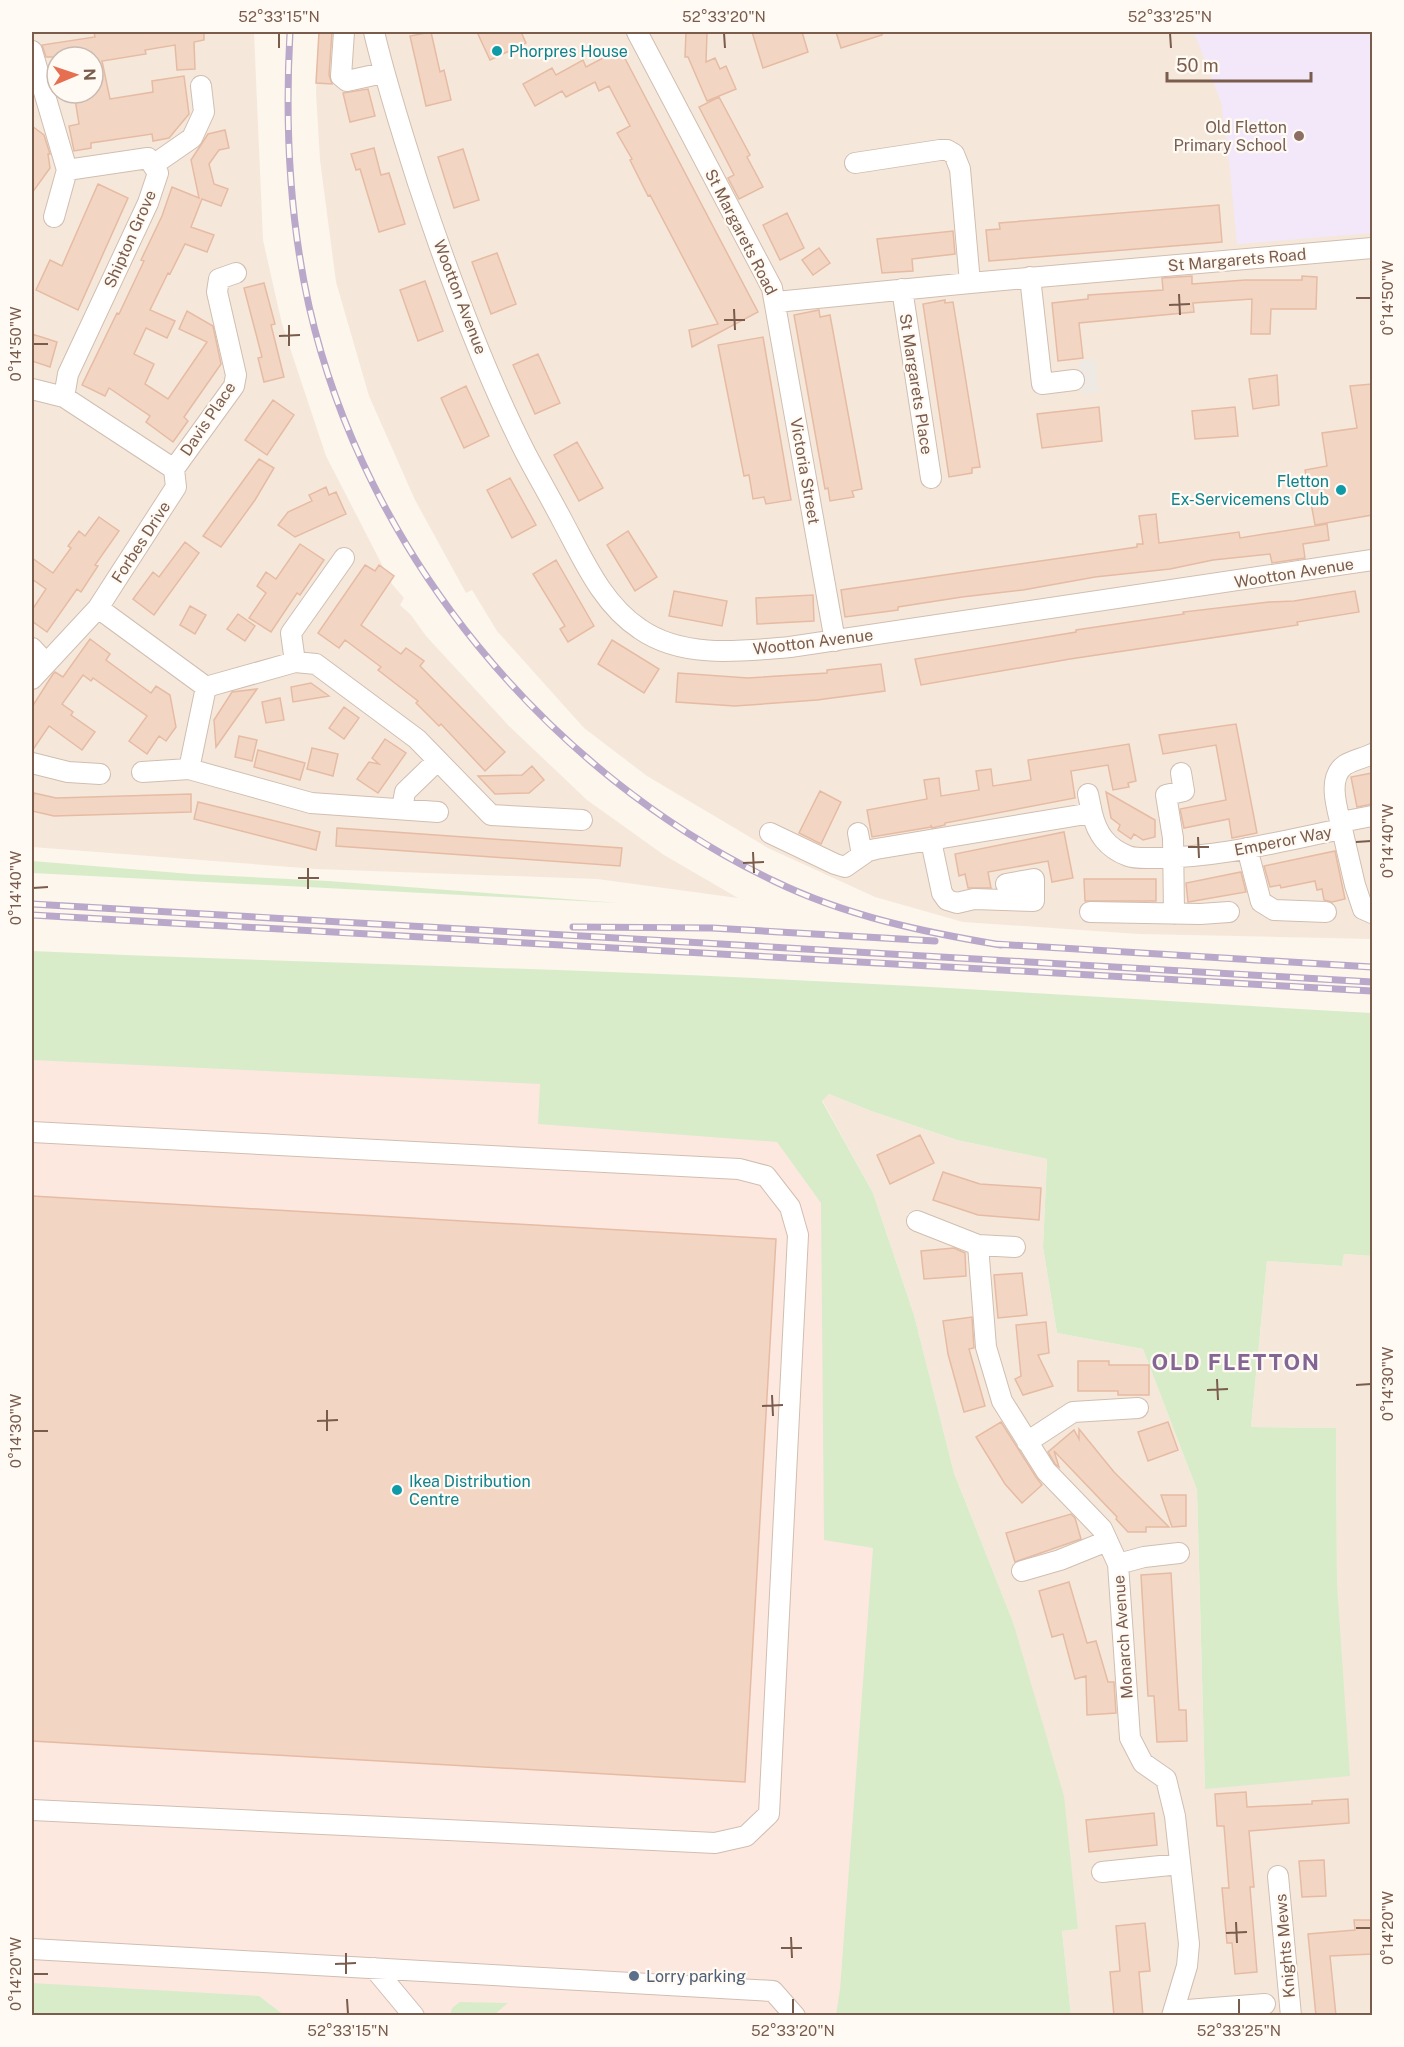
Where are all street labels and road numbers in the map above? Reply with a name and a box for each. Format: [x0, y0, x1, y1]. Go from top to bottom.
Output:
street label: St Margarets Road [701, 166, 781, 298]
street label: Shipton Grove [100, 187, 160, 291]
street label: Wootton Avenue [429, 237, 491, 357]
street label: St Margarets Road [1167, 244, 1307, 276]
street label: St Margarets Place [895, 312, 937, 456]
street label: Davis Place [176, 378, 240, 460]
street label: Victoria Street [786, 416, 824, 526]
street label: Forbes Drive [108, 498, 174, 586]
street label: Wootton Avenue [1233, 554, 1355, 592]
street label: Wootton Avenue [752, 625, 874, 659]
street label: Emperor Way [1233, 822, 1334, 860]
street label: Monarch Avenue [1109, 1575, 1137, 1699]
street label: Knights Mews [1271, 1893, 1299, 1999]

